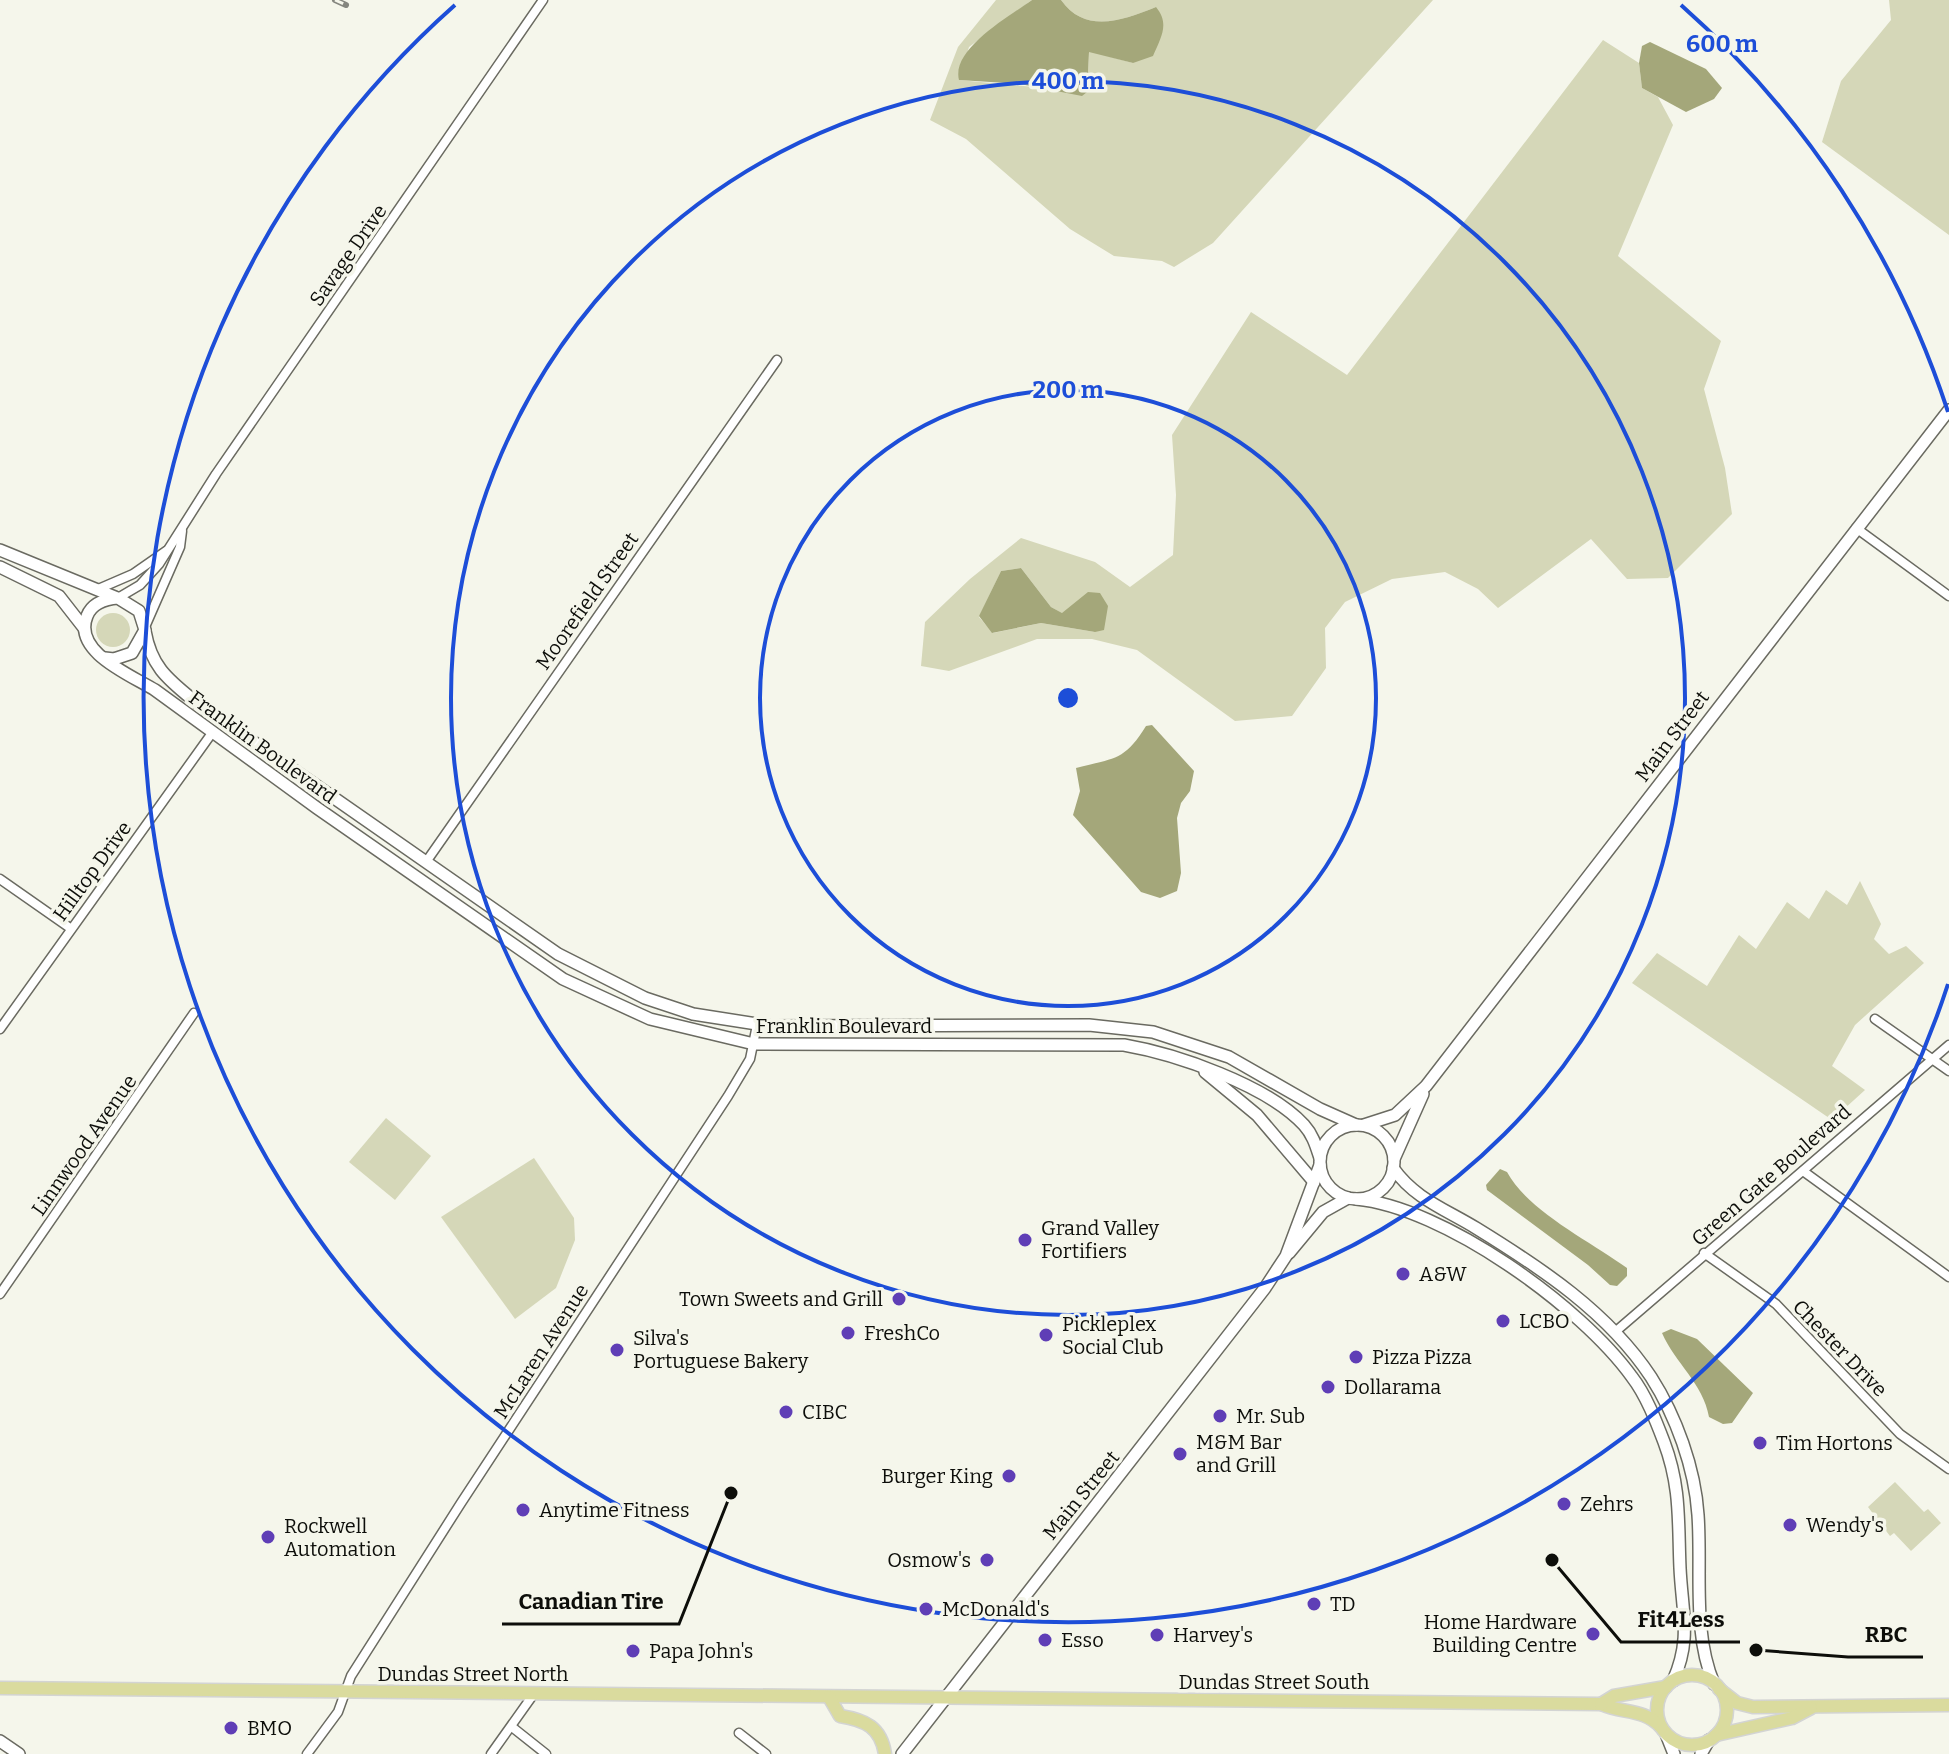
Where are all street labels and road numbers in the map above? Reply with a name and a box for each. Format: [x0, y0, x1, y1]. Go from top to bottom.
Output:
street label: Savage Drive [304, 200, 392, 310]
street label: Moorefield Street [531, 528, 643, 674]
street label: Franklin Boulevard [185, 685, 341, 809]
street label: Main Street [1630, 686, 1714, 786]
street label: Hilltop Drive [48, 817, 136, 925]
street label: Franklin Boulevard [756, 1014, 932, 1038]
street label: Linnwood Avenue [26, 1070, 142, 1220]
street label: Green Gate Boulevard [1686, 1099, 1856, 1251]
street label: McLaren Avenue [489, 1279, 593, 1423]
street label: Chester Drive [1788, 1295, 1892, 1401]
street label: Main Street [1038, 1446, 1124, 1544]
street label: Dundas Street North [377, 1662, 569, 1686]
street label: Dundas Street South [1179, 1670, 1370, 1694]

